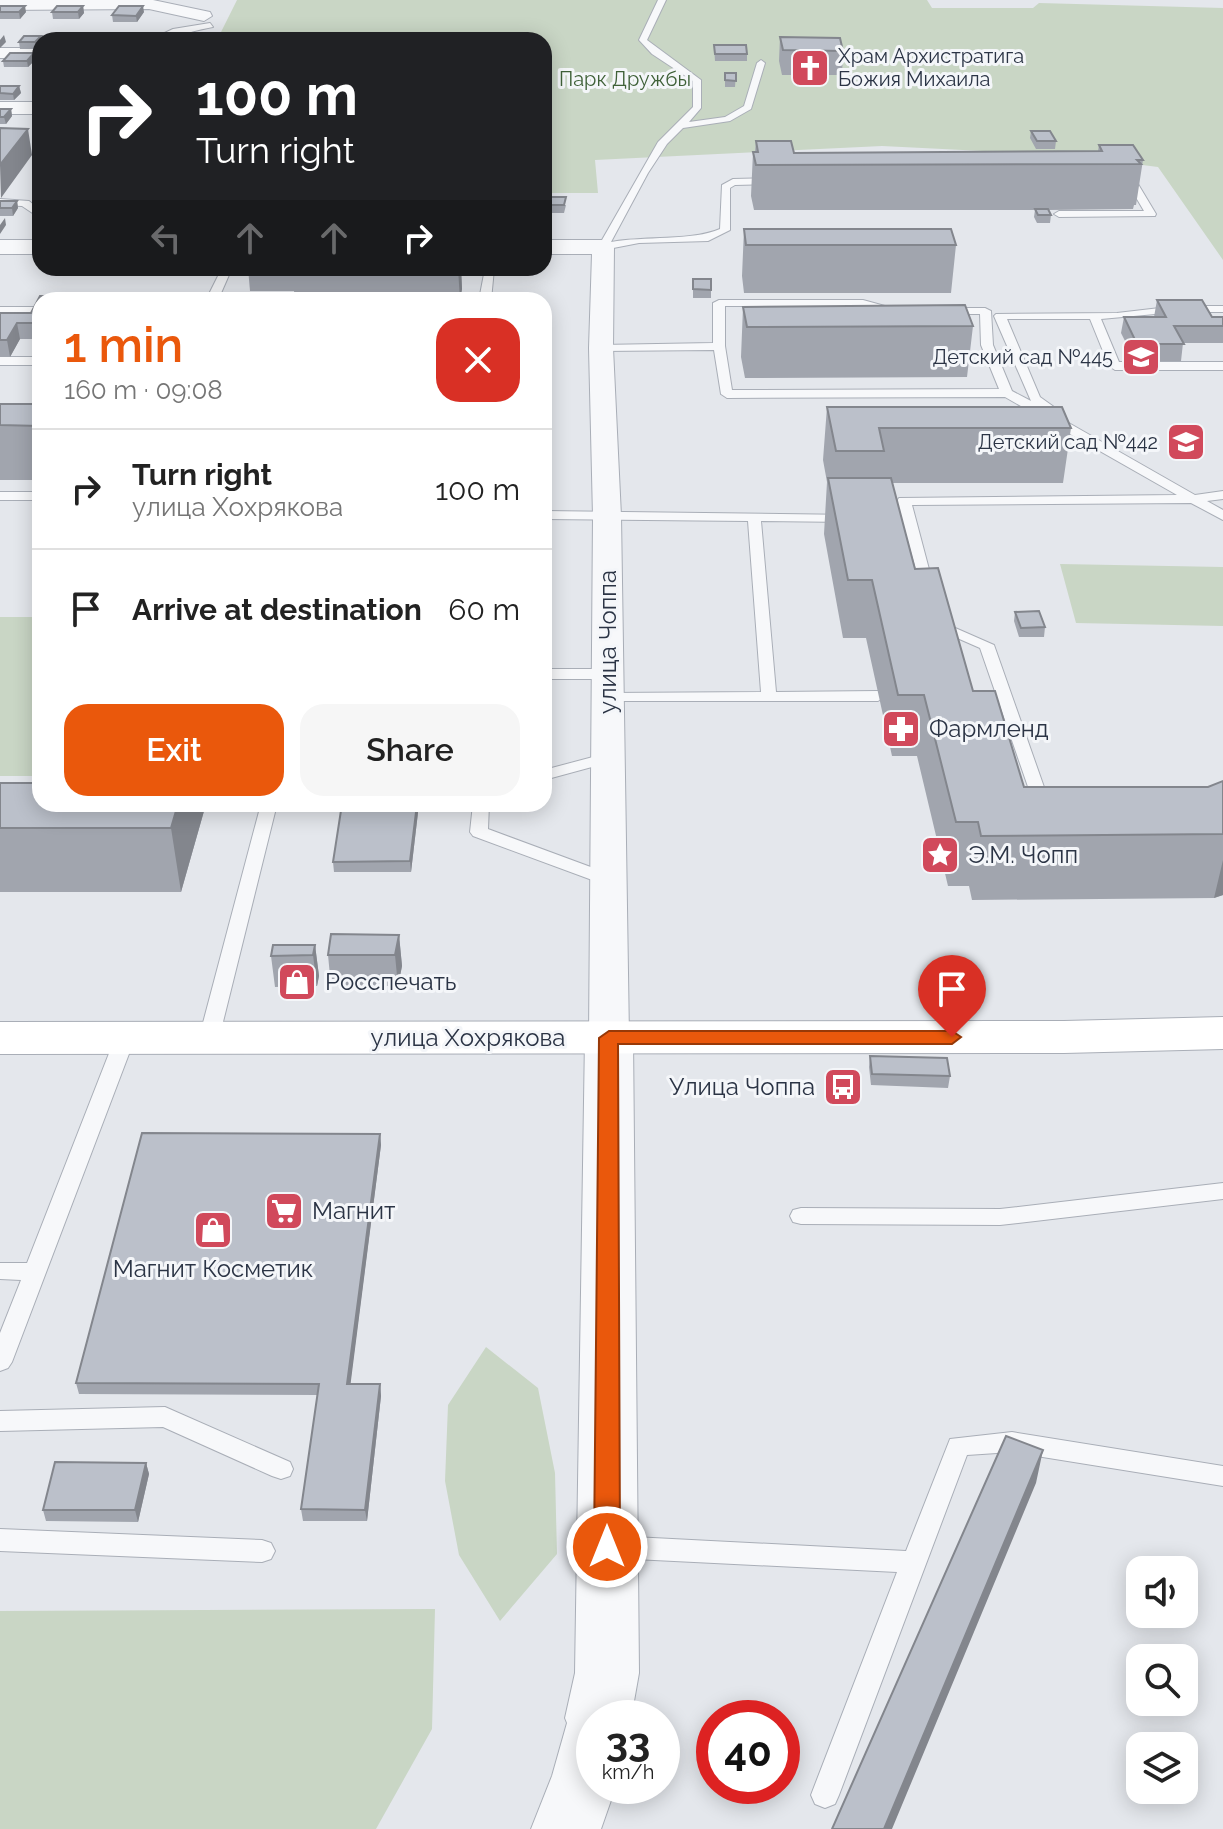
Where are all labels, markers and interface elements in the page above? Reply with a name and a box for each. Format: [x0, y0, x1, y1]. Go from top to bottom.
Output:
place label: Храм Архистратига Божия Михаила [838, 44, 1024, 91]
church icon: Храм Архистратига Божия Михаила [789, 47, 831, 89]
text: 100 m [196, 62, 358, 128]
icon: right [64, 64, 168, 168]
park label: Парк Дружбы [559, 67, 691, 91]
text: Turn right [196, 129, 355, 171]
icon: left [144, 216, 188, 260]
icon: ahead [228, 216, 272, 260]
icon: ahead [312, 216, 356, 260]
icon: right [396, 216, 440, 260]
text: 1 min [64, 317, 183, 373]
button: close [436, 318, 520, 402]
school or university icon: Детский сад №445 [1120, 336, 1162, 378]
place label: Детский сад №445 [932, 345, 1113, 369]
text: 160 m · 09:08 [64, 375, 223, 405]
school or university icon: Детский сад №442 [1165, 421, 1207, 463]
place label: Детский сад №442 [978, 430, 1158, 454]
text: Turn right [132, 457, 272, 492]
icon: right [64, 467, 108, 511]
text: 100 m [435, 472, 520, 507]
text: улица Хохрякова [132, 492, 343, 522]
street label: улица Чоппа [593, 570, 622, 714]
icon: arrive [64, 587, 108, 631]
text: Arrive at destination [132, 592, 422, 627]
text: 60 m [448, 592, 520, 627]
button: Exit [64, 704, 284, 796]
button: Share [300, 704, 520, 796]
pharmacy icon: Фармленд [880, 708, 922, 750]
place label: Фармленд [929, 714, 1049, 743]
place icon: Э.М. Чопп [919, 834, 961, 876]
place label: Э.М. Чопп [968, 840, 1078, 869]
pin [918, 955, 986, 1037]
shop icon: Росспечать [276, 961, 318, 1003]
place label: Росспечать [325, 967, 457, 996]
icon: arrive [930, 967, 974, 1011]
street label: улица Хохрякова [371, 1023, 565, 1052]
bus stop icon: Улица Чоппа [822, 1066, 864, 1108]
place label: Улица Чоппа [669, 1072, 815, 1101]
supermarket icon: Магнит [263, 1190, 305, 1232]
place label: Магнит [312, 1196, 396, 1225]
shop icon: Магнит Косметик [192, 1209, 234, 1251]
place label: Магнит Косметик [113, 1254, 313, 1283]
position arrow [565, 1505, 649, 1589]
map controls [1126, 1556, 1198, 1804]
button: sound [1126, 1556, 1198, 1628]
button: search [1126, 1644, 1198, 1716]
speed limit sign: 40 [696, 1700, 800, 1804]
text: 33 [606, 1718, 650, 1765]
button: layers [1126, 1732, 1198, 1804]
text: km/h [602, 1760, 654, 1784]

